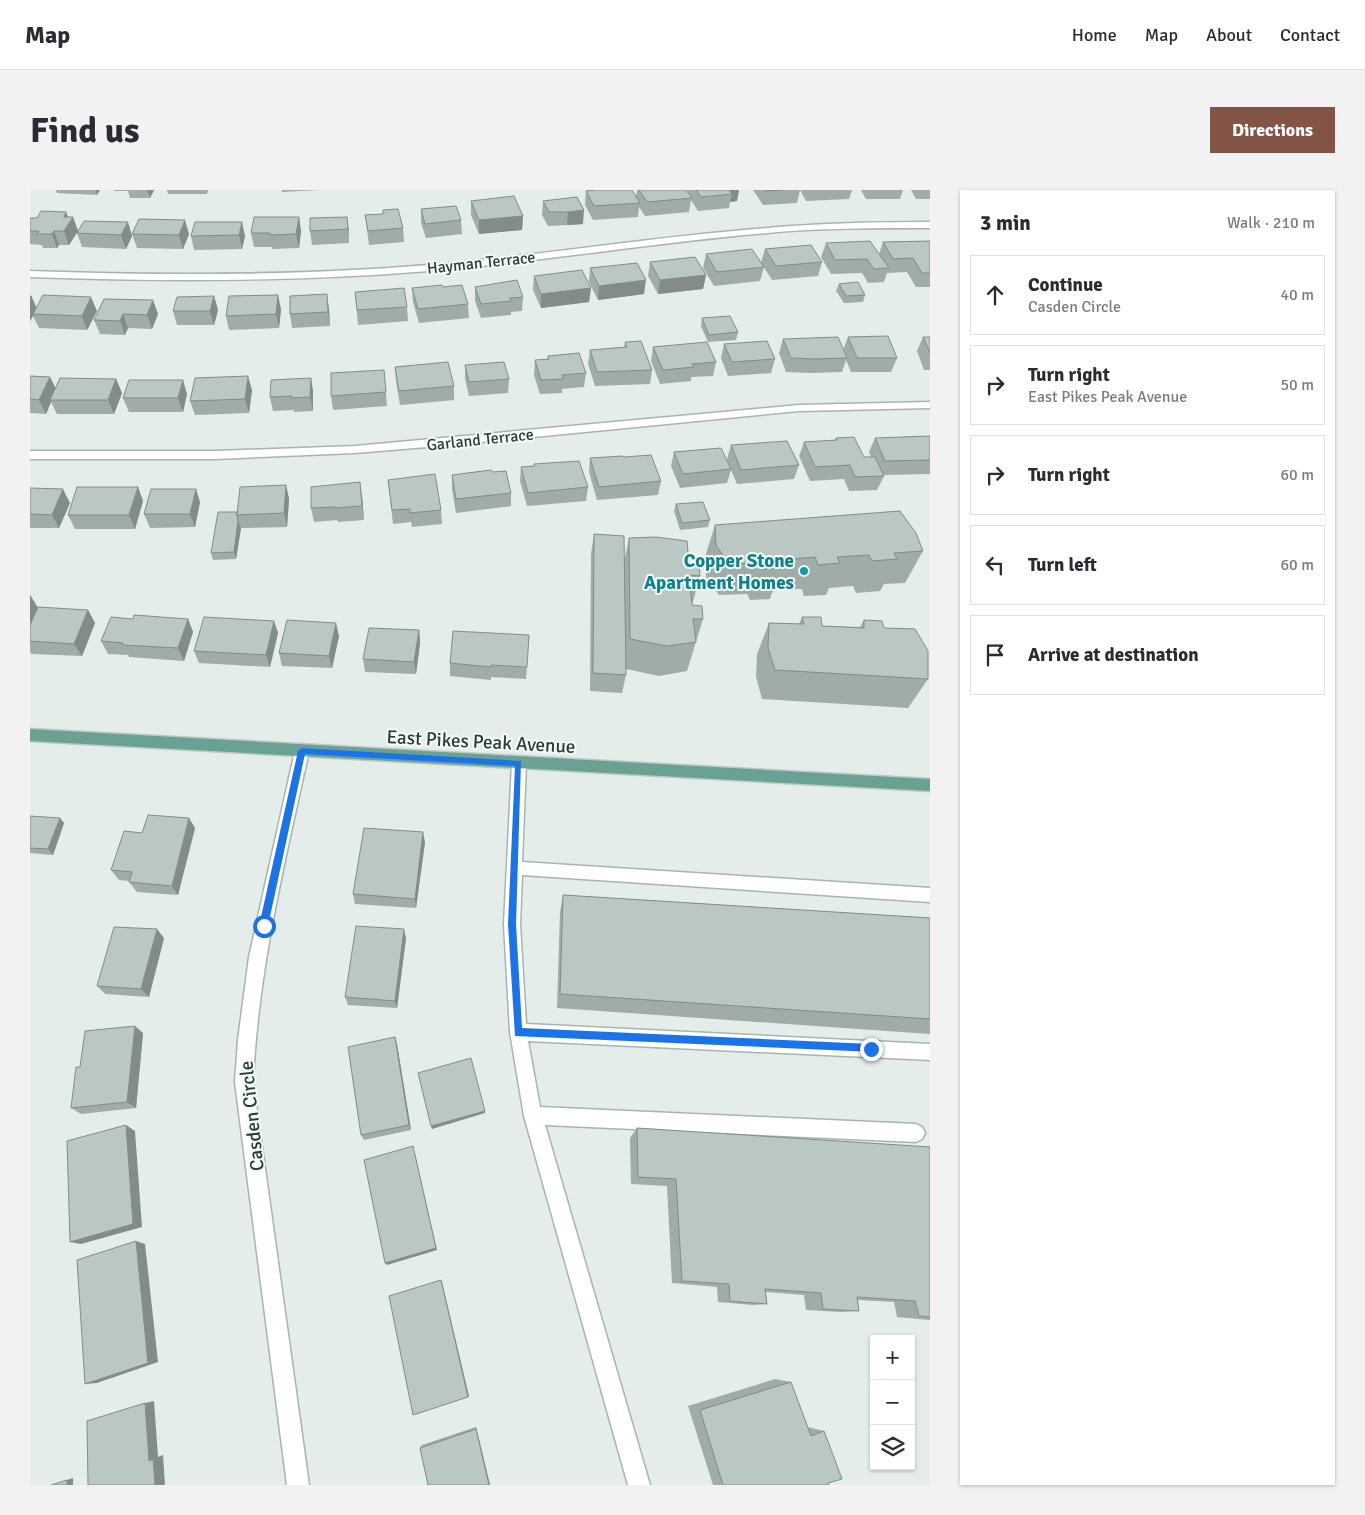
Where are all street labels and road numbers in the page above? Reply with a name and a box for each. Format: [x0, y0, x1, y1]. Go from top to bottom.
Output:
street label: Hayman Terrace [426, 247, 536, 279]
street label: Garland Terrace [426, 424, 535, 456]
street label: East Pikes Peak Avenue [386, 725, 576, 759]
street label: Casden Circle [234, 1060, 270, 1172]

